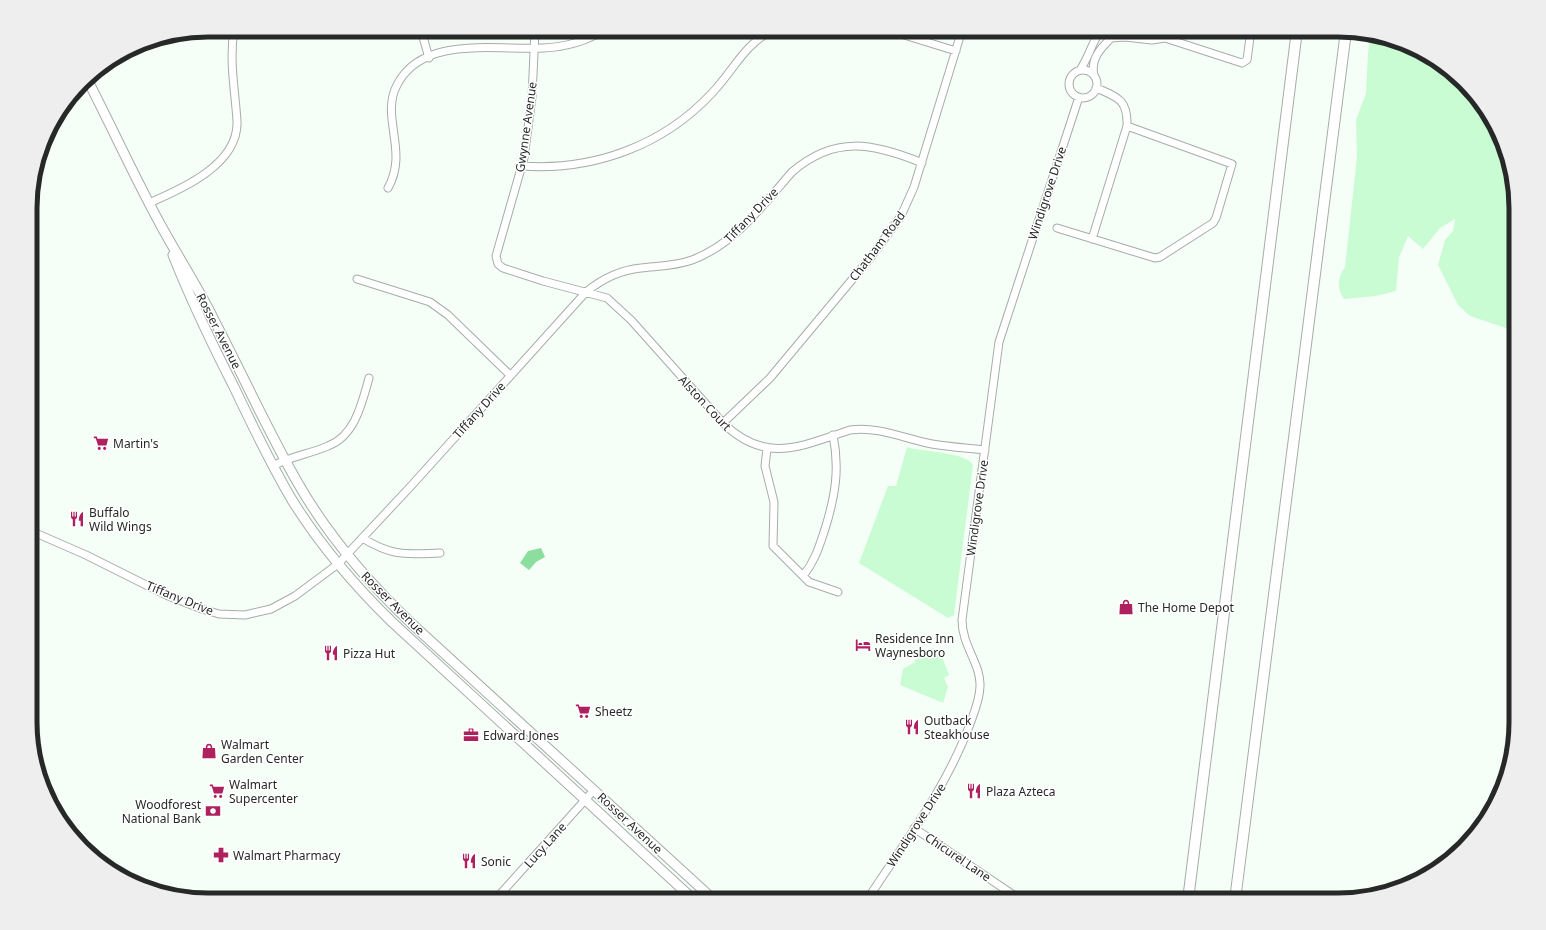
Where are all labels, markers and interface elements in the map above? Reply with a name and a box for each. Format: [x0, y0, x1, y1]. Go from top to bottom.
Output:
street label: Gwynne Avenue [511, 80, 541, 173]
street label: Windigrove Drive [1024, 144, 1070, 242]
street label: Tiffany Drive [720, 183, 782, 246]
street label: Chatham Road [845, 208, 909, 284]
street label: Rosser Avenue [193, 290, 246, 372]
street label: Alston Court [675, 372, 736, 435]
street label: Tiffany Drive [449, 378, 509, 442]
supermarket icon: Martin's [92, 434, 110, 452]
place label: Martin's [113, 435, 159, 452]
street label: Windigrove Drive [962, 459, 992, 557]
place label: Buffalo Wild Wings [89, 504, 152, 535]
restaurant icon: Buffalo Wild Wings [68, 510, 86, 528]
street label: Rosser Avenue [358, 568, 429, 639]
street label: Tiffany Drive [144, 577, 216, 619]
shop icon: The Home Depot [1117, 598, 1135, 616]
place label: The Home Depot [1138, 599, 1234, 616]
place label: Residence Inn Waynesboro [875, 630, 954, 661]
hotel icon: Residence Inn Waynesboro [854, 636, 872, 654]
restaurant icon: Pizza Hut [322, 644, 340, 662]
place label: Pizza Hut [343, 645, 396, 662]
supermarket icon: Sheetz [574, 702, 592, 720]
place label: Sheetz [595, 703, 633, 720]
place label: Outback Steakhouse [924, 712, 990, 743]
restaurant icon: Outback Steakhouse [903, 718, 921, 736]
office icon: Edward Jones [462, 726, 480, 744]
place label: Edward Jones [483, 727, 559, 744]
place label: Walmart Garden Center [221, 736, 304, 767]
shop icon: Walmart Garden Center [200, 742, 218, 760]
place label: Walmart Supercenter [229, 776, 298, 807]
street label: Windigrove Drive [882, 780, 950, 870]
supermarket icon: Walmart Supercenter [208, 782, 226, 800]
restaurant icon: Plaza Azteca [965, 782, 983, 800]
place label: Plaza Azteca [986, 783, 1055, 800]
street label: Rosser Avenue [594, 788, 666, 858]
place label: Woodforest National Bank [122, 796, 202, 827]
bank icon: Woodforest National Bank [204, 802, 222, 820]
street label: Lucy Lane [520, 818, 570, 871]
street label: Chicurel Lane [922, 829, 995, 885]
pharmacy icon: Walmart Pharmacy [212, 846, 230, 864]
place label: Walmart Pharmacy [233, 847, 341, 864]
restaurant icon: Sonic [460, 852, 478, 870]
place label: Sonic [481, 853, 511, 870]

